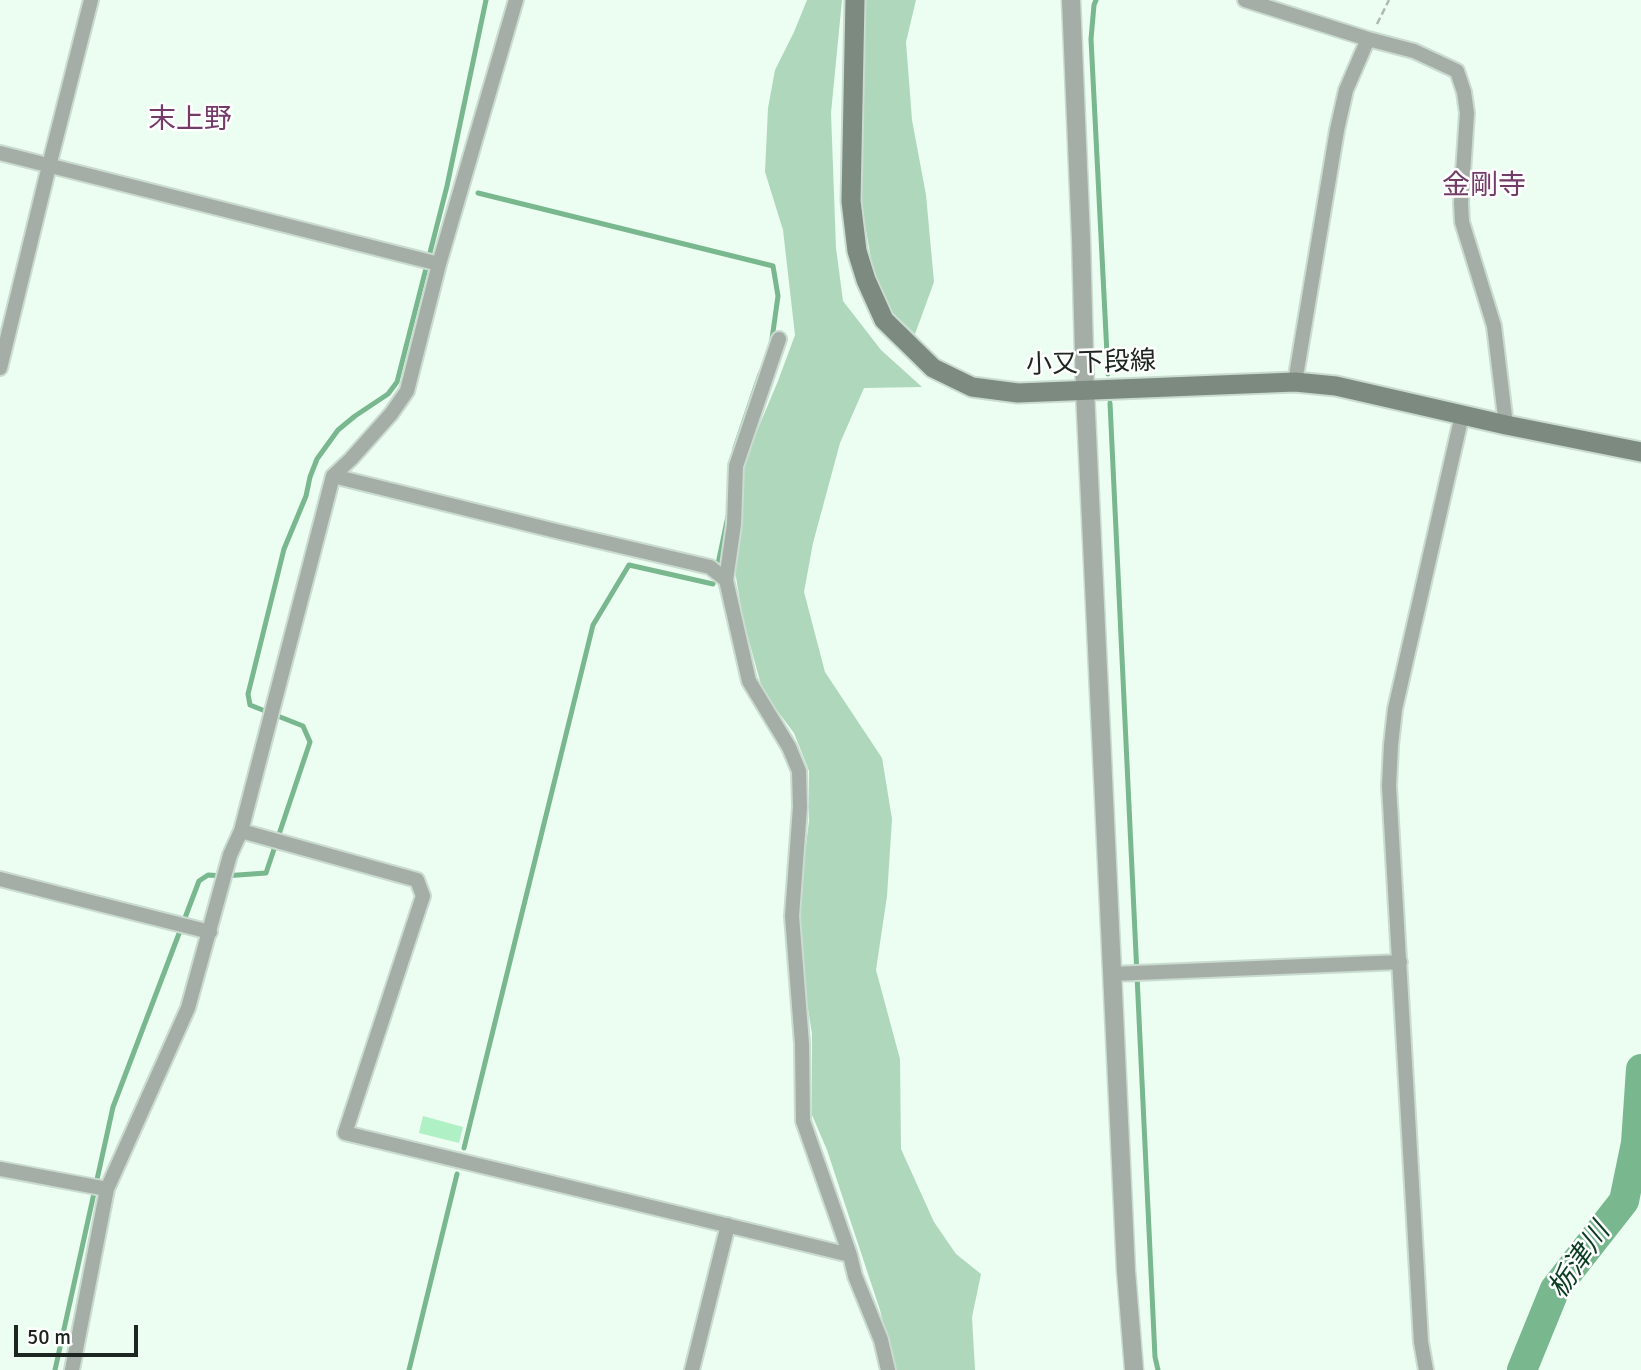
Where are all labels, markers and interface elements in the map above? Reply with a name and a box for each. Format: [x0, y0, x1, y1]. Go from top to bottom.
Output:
district label: 末上野 [148, 104, 232, 138]
district label: 金剛寺 [1442, 170, 1526, 204]
street label: 小又下段線 [1025, 346, 1157, 382]
water label: 栃津川 [1542, 1217, 1618, 1305]
scale bar [18, 1310, 142, 1354]
text: 50 m [27, 1324, 71, 1350]

